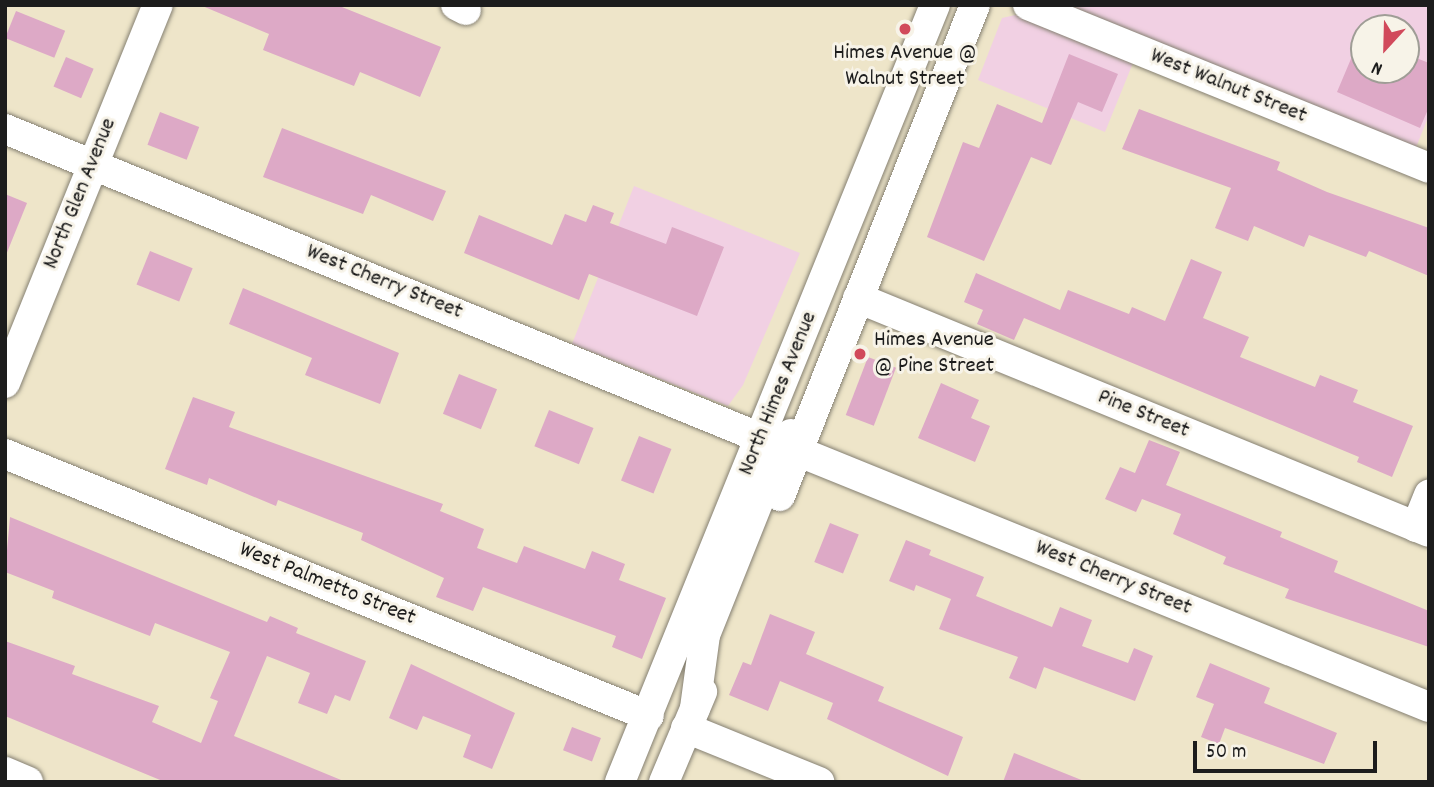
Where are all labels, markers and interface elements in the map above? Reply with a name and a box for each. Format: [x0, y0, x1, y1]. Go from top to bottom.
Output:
north arrow [1350, 14, 1420, 84]
marker: Himes Avenue @ Walnut Street [897, 21, 913, 37]
place label: Himes Avenue @ Walnut Street [833, 40, 977, 94]
street label: West Walnut Street [1146, 43, 1310, 131]
text: N [1368, 53, 1387, 81]
street label: North Glen Avenue [38, 114, 124, 274]
street label: West Cherry Street [302, 239, 466, 327]
street label: North Himes Avenue [734, 308, 824, 480]
place label: Himes Avenue @ Pine Street [874, 327, 994, 381]
marker: Himes Avenue @ Pine Street [852, 346, 868, 362]
street label: Pine Street [1093, 384, 1193, 446]
street label: West Cherry Street [1031, 535, 1195, 623]
street label: West Palmetto Street [235, 537, 419, 633]
scale bar [1196, 728, 1380, 772]
text: 50 m [1206, 738, 1246, 768]

